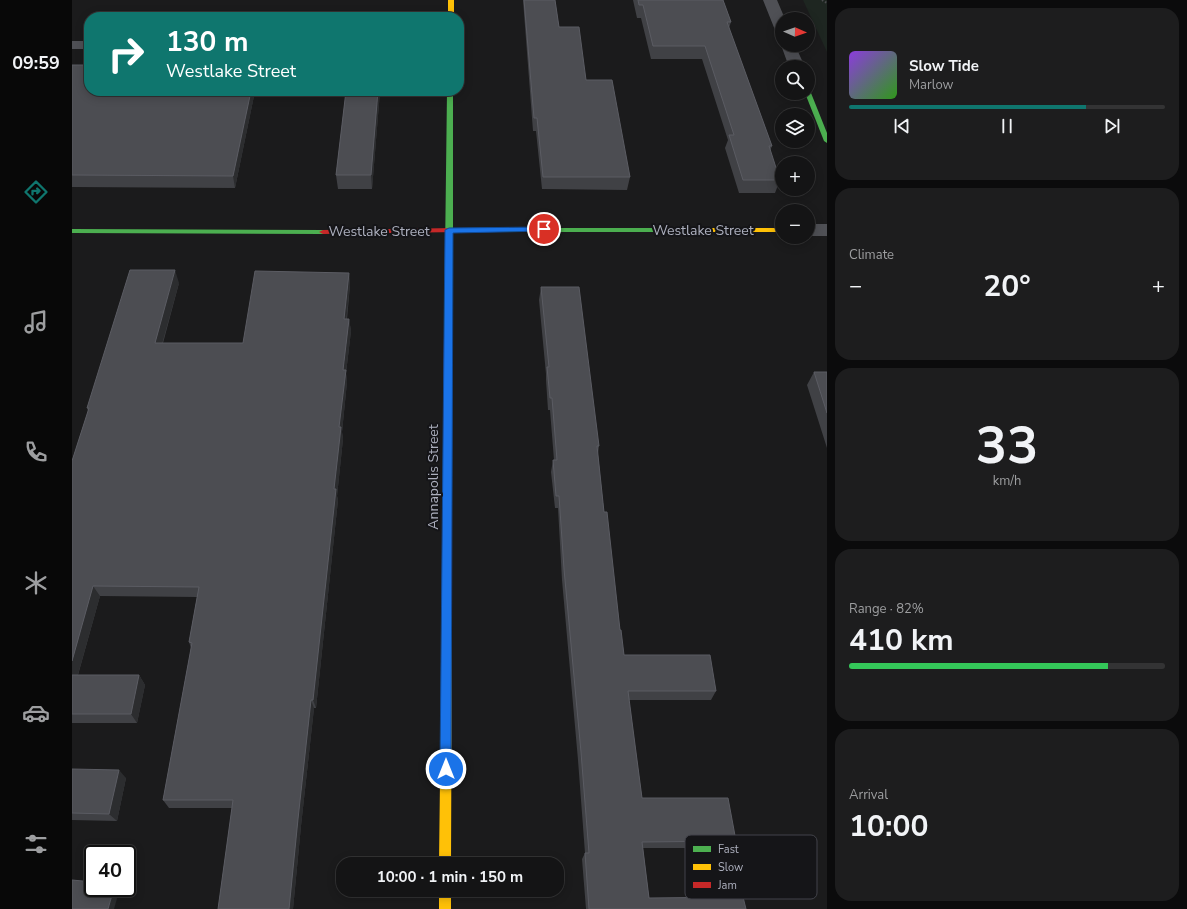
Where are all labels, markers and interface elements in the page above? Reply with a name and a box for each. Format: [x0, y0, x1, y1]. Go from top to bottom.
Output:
north arrow [775, 12, 815, 52]
map controls [775, 12, 815, 244]
text: 130 m [166, 23, 249, 61]
icon: right [100, 28, 152, 80]
text: 09:59 [12, 51, 60, 75]
text: Slow Tide [909, 56, 979, 76]
text: Westlake Street [166, 59, 296, 83]
button: search [775, 60, 815, 100]
text: Marlow [909, 76, 954, 94]
button: layers [775, 108, 815, 148]
icon: previous [891, 115, 913, 137]
icon: pause [996, 115, 1018, 137]
icon: next [1101, 115, 1123, 137]
button: + [775, 156, 815, 196]
icon: directions [22, 178, 50, 206]
button: − [775, 204, 815, 244]
pin [527, 212, 561, 246]
icon: arrive [533, 218, 555, 240]
street label: Westlake Street [652, 221, 754, 240]
street label: Westlake Street [328, 222, 430, 241]
text: Climate [849, 246, 894, 264]
text: 20° [983, 266, 1031, 307]
text: − [849, 271, 862, 301]
text: + [1152, 271, 1165, 301]
icon: music [22, 308, 50, 336]
text: 33 [976, 410, 1038, 481]
street label: Annapolis Street [424, 424, 443, 530]
icon: phone [22, 438, 50, 466]
text: km/h [993, 472, 1021, 490]
icon: climate [22, 569, 50, 597]
text: Range · 82% [849, 600, 924, 618]
text: 410 km [849, 620, 954, 661]
icon: car [22, 699, 50, 727]
position arrow [425, 748, 467, 790]
text: Arrival [849, 786, 888, 804]
text: 10:00 [849, 806, 928, 847]
icon: filters [22, 830, 50, 858]
legend [685, 835, 817, 899]
text: Fast [718, 842, 739, 857]
speed limit sign: 40 [84, 845, 136, 897]
text: Slow [718, 860, 743, 875]
text: 10:00 · 1 min · 150 m [377, 867, 523, 887]
text: Jam [717, 878, 737, 893]

